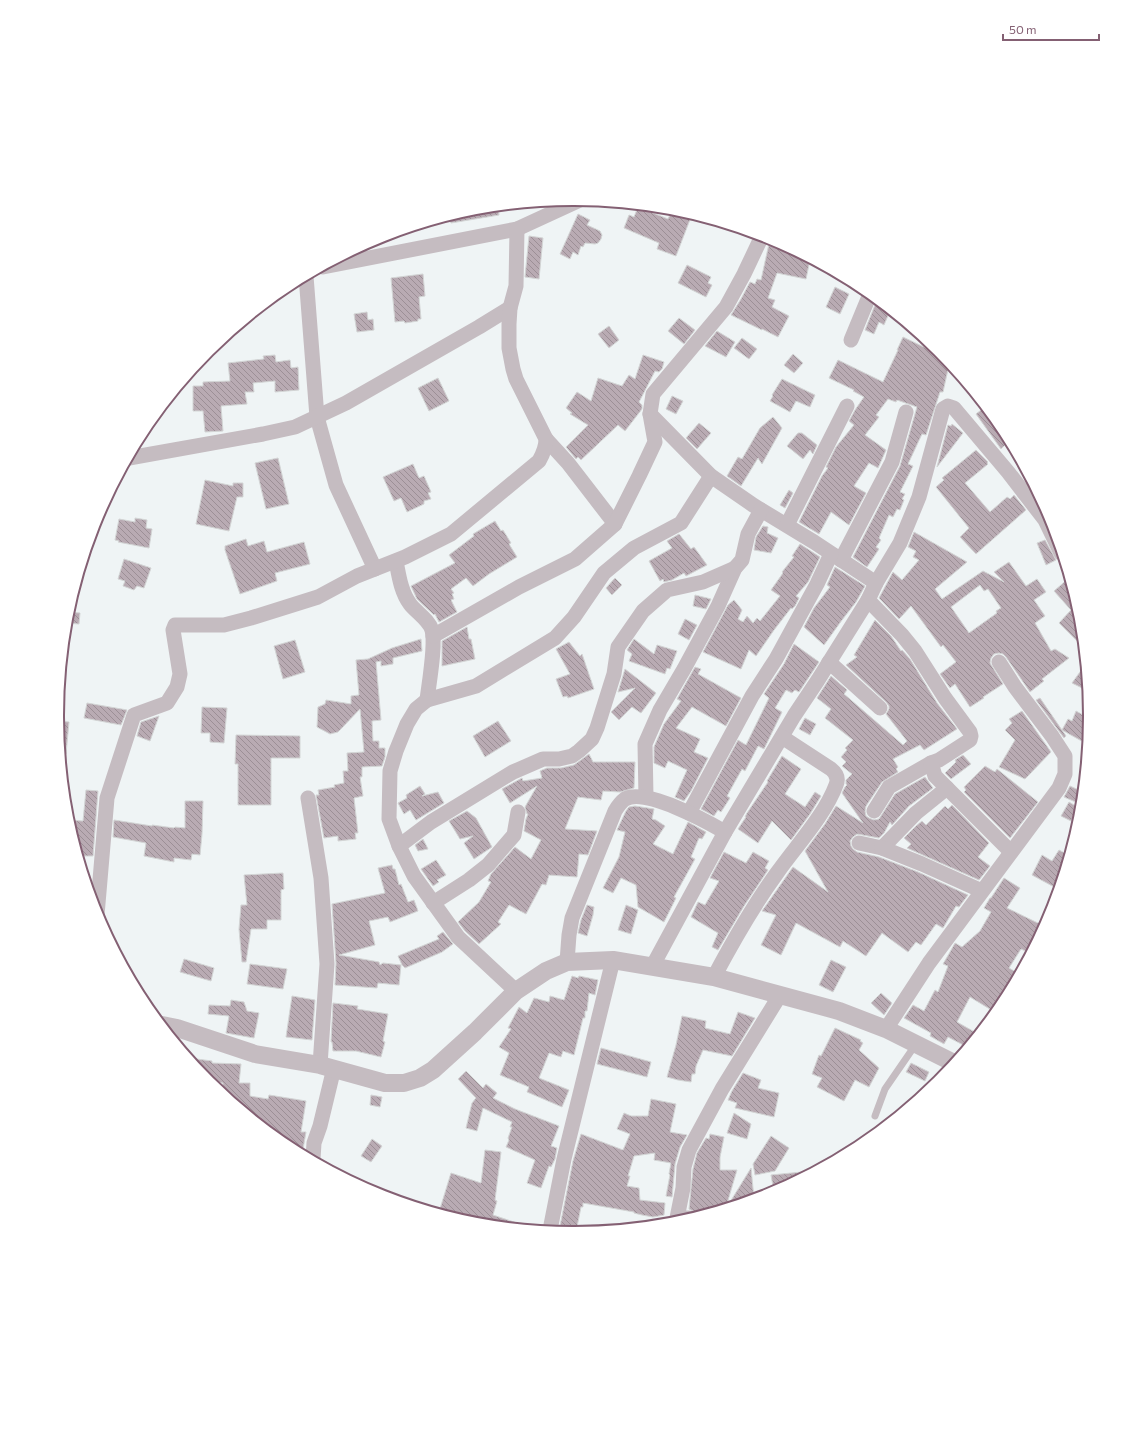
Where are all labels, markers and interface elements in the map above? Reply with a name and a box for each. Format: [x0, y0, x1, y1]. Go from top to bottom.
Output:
scale bar [1003, 16, 1099, 42]
text: 50 m [1009, 22, 1037, 36]

